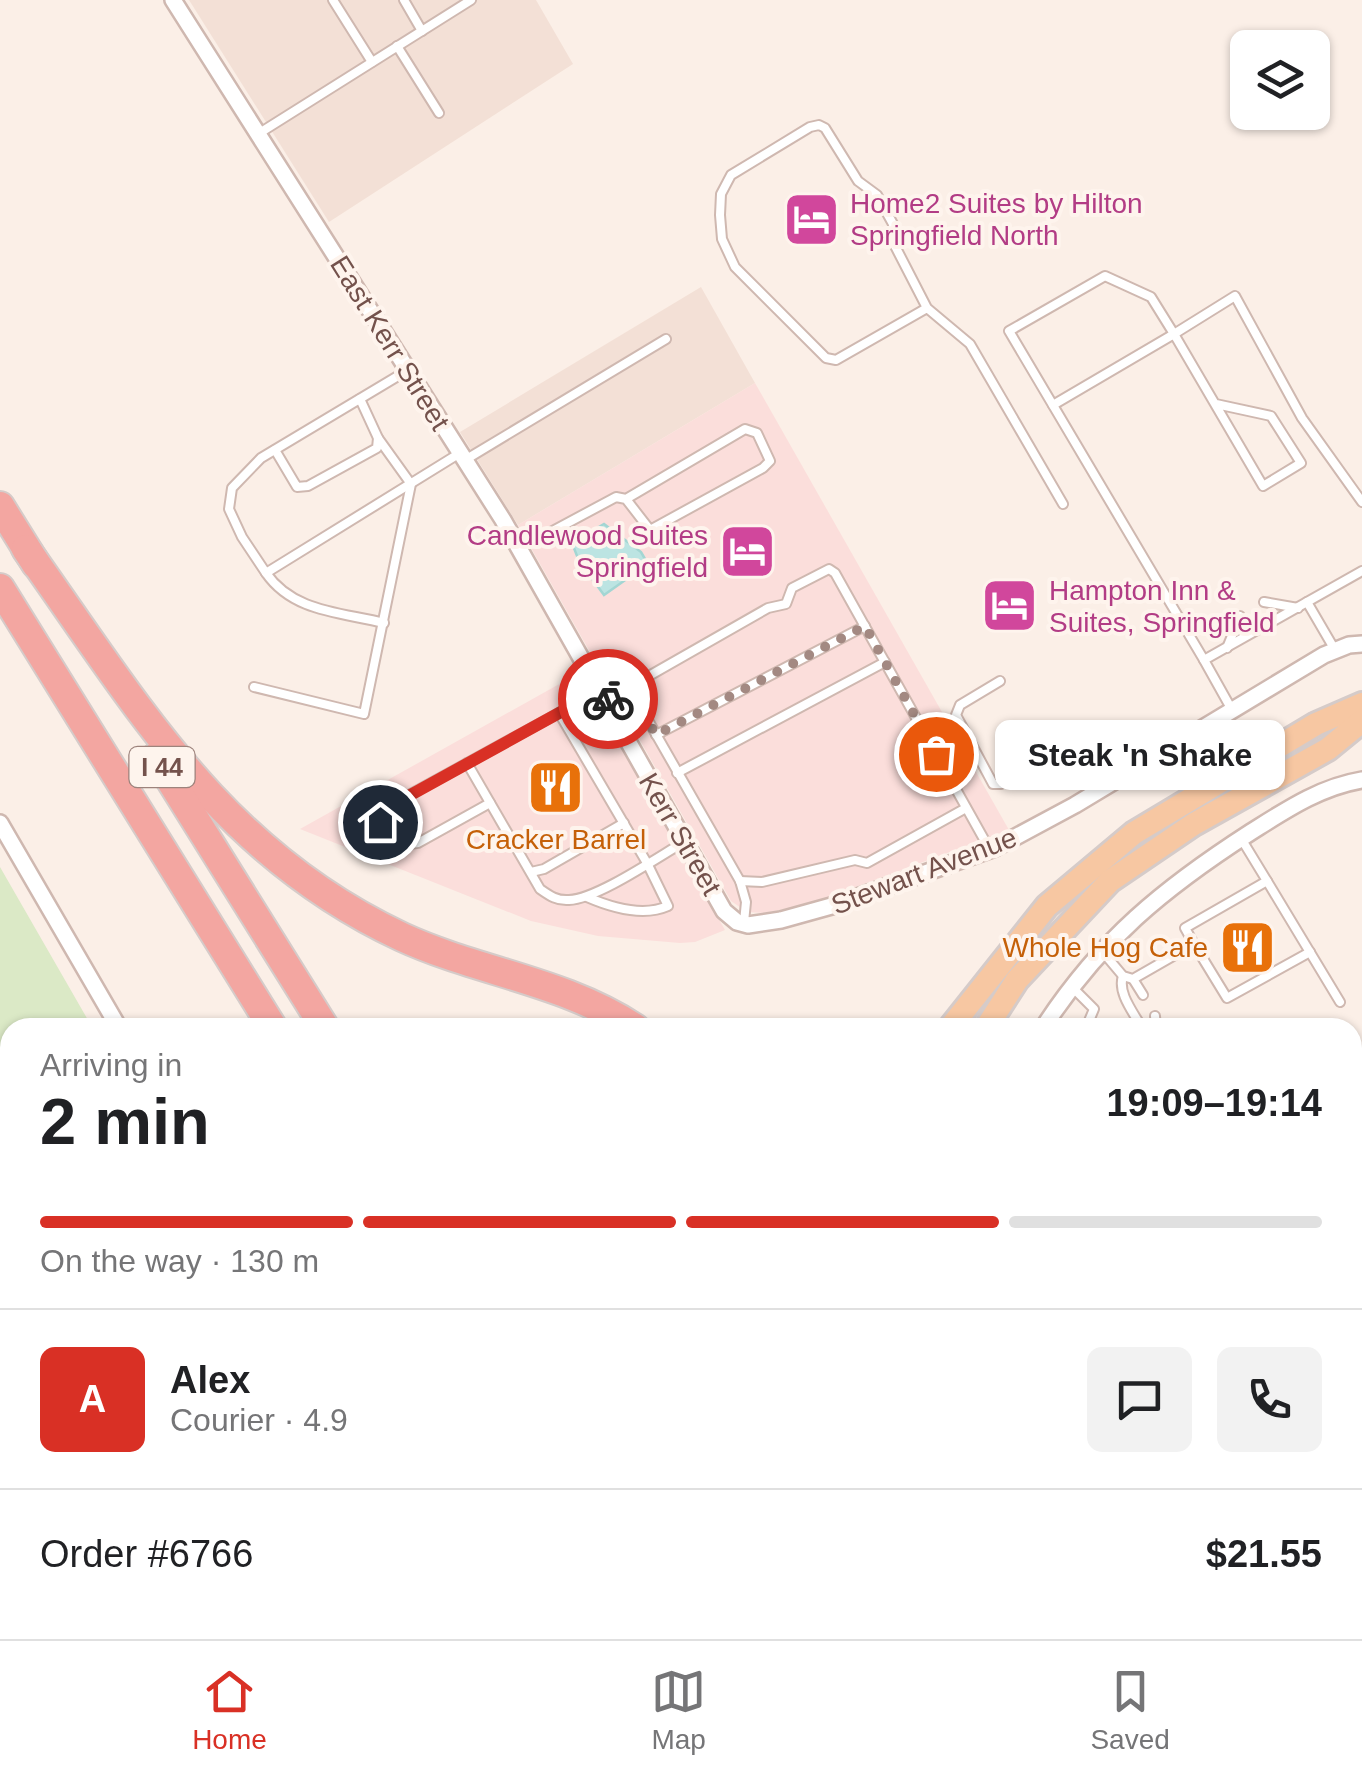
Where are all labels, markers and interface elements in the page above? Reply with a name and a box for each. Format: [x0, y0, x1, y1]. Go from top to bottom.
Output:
map controls [1230, 30, 1330, 130]
button: layers [1230, 30, 1330, 130]
place label: Home2 Suites by Hilton Springfield North [850, 188, 1143, 251]
hotel icon: Home2 Suites by Hilton Springfield North [781, 189, 841, 249]
street label: East Kerr Street [324, 250, 456, 436]
place label: Candlewood Suites Springfield [467, 520, 708, 583]
hotel icon: Candlewood Suites Springfield [717, 521, 777, 581]
place label: Hampton Inn & Suites, Springfield [1049, 575, 1275, 638]
hotel icon: Hampton Inn & Suites, Springfield [980, 576, 1040, 636]
courier [558, 649, 658, 749]
icon: bike [581, 672, 636, 727]
pin [894, 712, 979, 797]
callout: Steak 'n Shake [996, 719, 1286, 789]
icon: bag [909, 727, 964, 782]
text: Steak 'n Shake [1028, 737, 1252, 773]
road number: I 44 [130, 747, 194, 787]
restaurant icon: Cracker Barrel [526, 758, 586, 818]
street label: Kerr Street [633, 768, 727, 901]
pin [338, 780, 423, 865]
icon: home [353, 795, 408, 850]
street label: Stewart Avenue [827, 821, 1021, 921]
place label: Cracker Barrel [466, 824, 646, 855]
restaurant icon: Whole Hog Cafe [1217, 917, 1277, 977]
place label: Whole Hog Cafe [1003, 932, 1208, 963]
text: Arriving in [40, 1047, 182, 1083]
text: 19:09–19:14 [1106, 1082, 1322, 1124]
text: 2 min [40, 1085, 210, 1158]
text: On the way · 130 m [40, 1243, 319, 1279]
button: chat [1087, 1347, 1192, 1452]
button: phone [1217, 1347, 1322, 1452]
text: Alex [170, 1359, 250, 1401]
text: A [79, 1378, 106, 1420]
text: Courier · 4.9 [170, 1402, 348, 1438]
text: Order #6766 [40, 1533, 253, 1575]
text: $21.55 [1206, 1533, 1322, 1575]
tab: Home [192, 1664, 267, 1756]
tab: Map [651, 1664, 706, 1756]
tab: Saved [1090, 1664, 1170, 1756]

